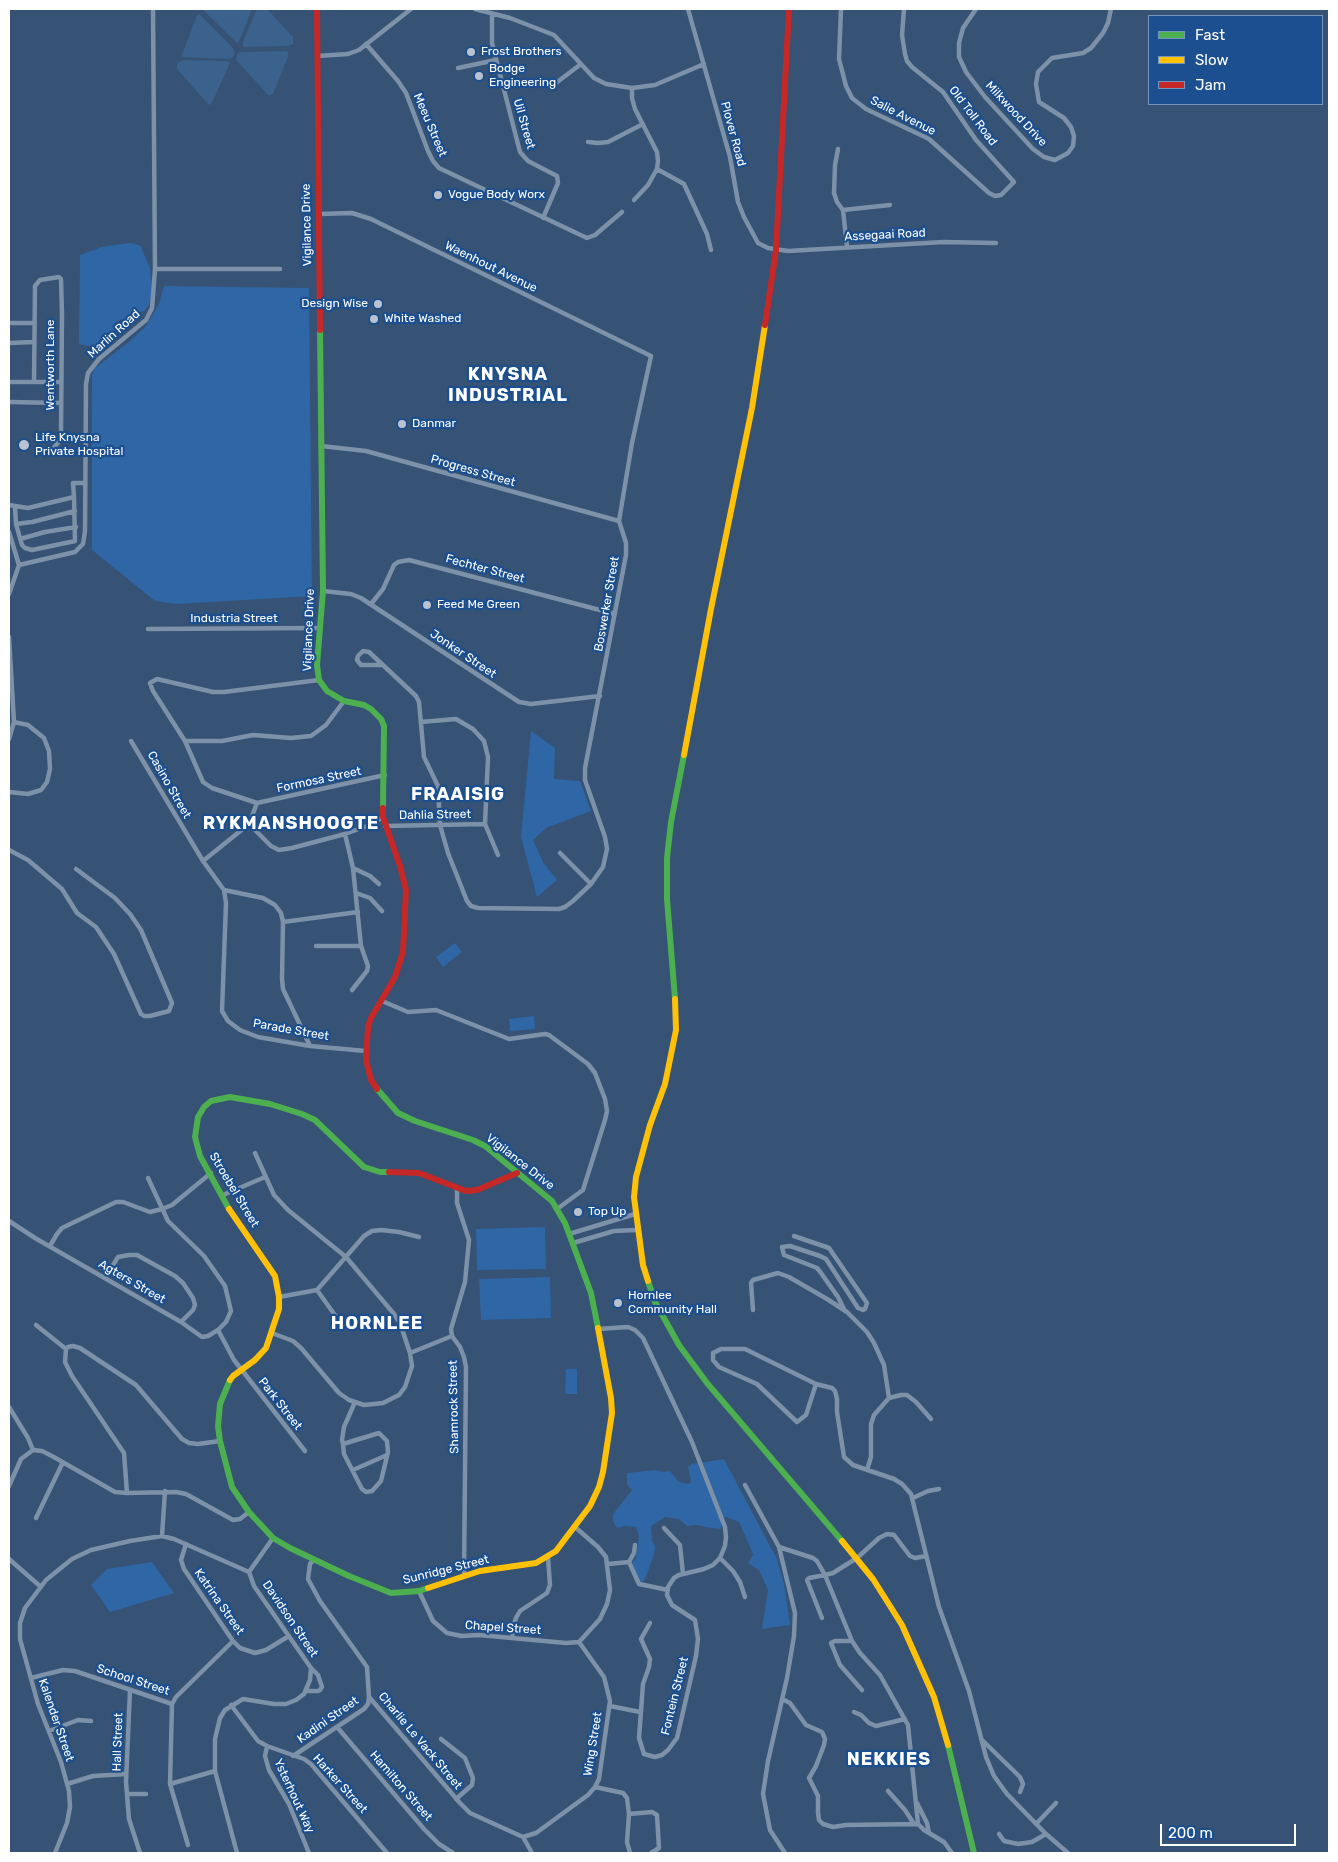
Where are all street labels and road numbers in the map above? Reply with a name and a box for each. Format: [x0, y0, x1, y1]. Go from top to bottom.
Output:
street label: Milkwood Drive [982, 78, 1050, 150]
street label: Old Toll Road [946, 83, 1000, 149]
street label: Meeu Street [410, 91, 450, 159]
street label: Salie Avenue [868, 93, 938, 139]
street label: Uil Street [510, 97, 538, 151]
street label: Plover Road [717, 100, 749, 168]
street label: Vigilance Drive [299, 183, 315, 267]
street label: Assegaai Road [844, 226, 926, 244]
street label: Waenhout Avenue [442, 238, 540, 296]
street label: Marlin Road [85, 307, 143, 361]
street label: Wentworth Lane [44, 319, 58, 411]
street label: Progress Street [429, 452, 517, 490]
street label: Fechter Street [444, 552, 526, 586]
street label: Boswerker Street [592, 555, 622, 653]
street label: Vigilance Drive [300, 588, 318, 672]
street label: Industria Street [190, 612, 278, 626]
street label: Jonker Street [427, 627, 499, 681]
street label: Casino Street [144, 749, 194, 821]
street label: Formosa Street [275, 764, 363, 796]
street label: Dahlia Street [399, 807, 471, 823]
street label: Parade Street [252, 1016, 330, 1044]
street label: Vigilance Drive [483, 1131, 557, 1193]
street label: Stroebel Street [206, 1150, 262, 1230]
street label: Agters Street [96, 1257, 168, 1307]
street label: Shamrock Street [446, 1360, 462, 1454]
street label: Park Street [255, 1375, 305, 1433]
street label: Sunridge Street [402, 1552, 490, 1588]
street label: Katrina Street [191, 1566, 247, 1638]
street label: Davidson Street [259, 1578, 321, 1660]
street label: Chapel Street [464, 1618, 542, 1638]
street label: Fontein Street [658, 1655, 692, 1737]
street label: School Street [95, 1661, 171, 1699]
street label: Kalender Street [35, 1677, 77, 1763]
street label: Charlie Le Vack Street [375, 1689, 465, 1793]
street label: Kadini Street [295, 1694, 361, 1746]
street label: Wing Street [581, 1711, 605, 1777]
street label: Hall Street [110, 1712, 126, 1772]
street label: Hamilton Street [367, 1748, 435, 1824]
street label: Harker Street [310, 1751, 370, 1817]
street label: Ysterhout Way [271, 1757, 317, 1835]

